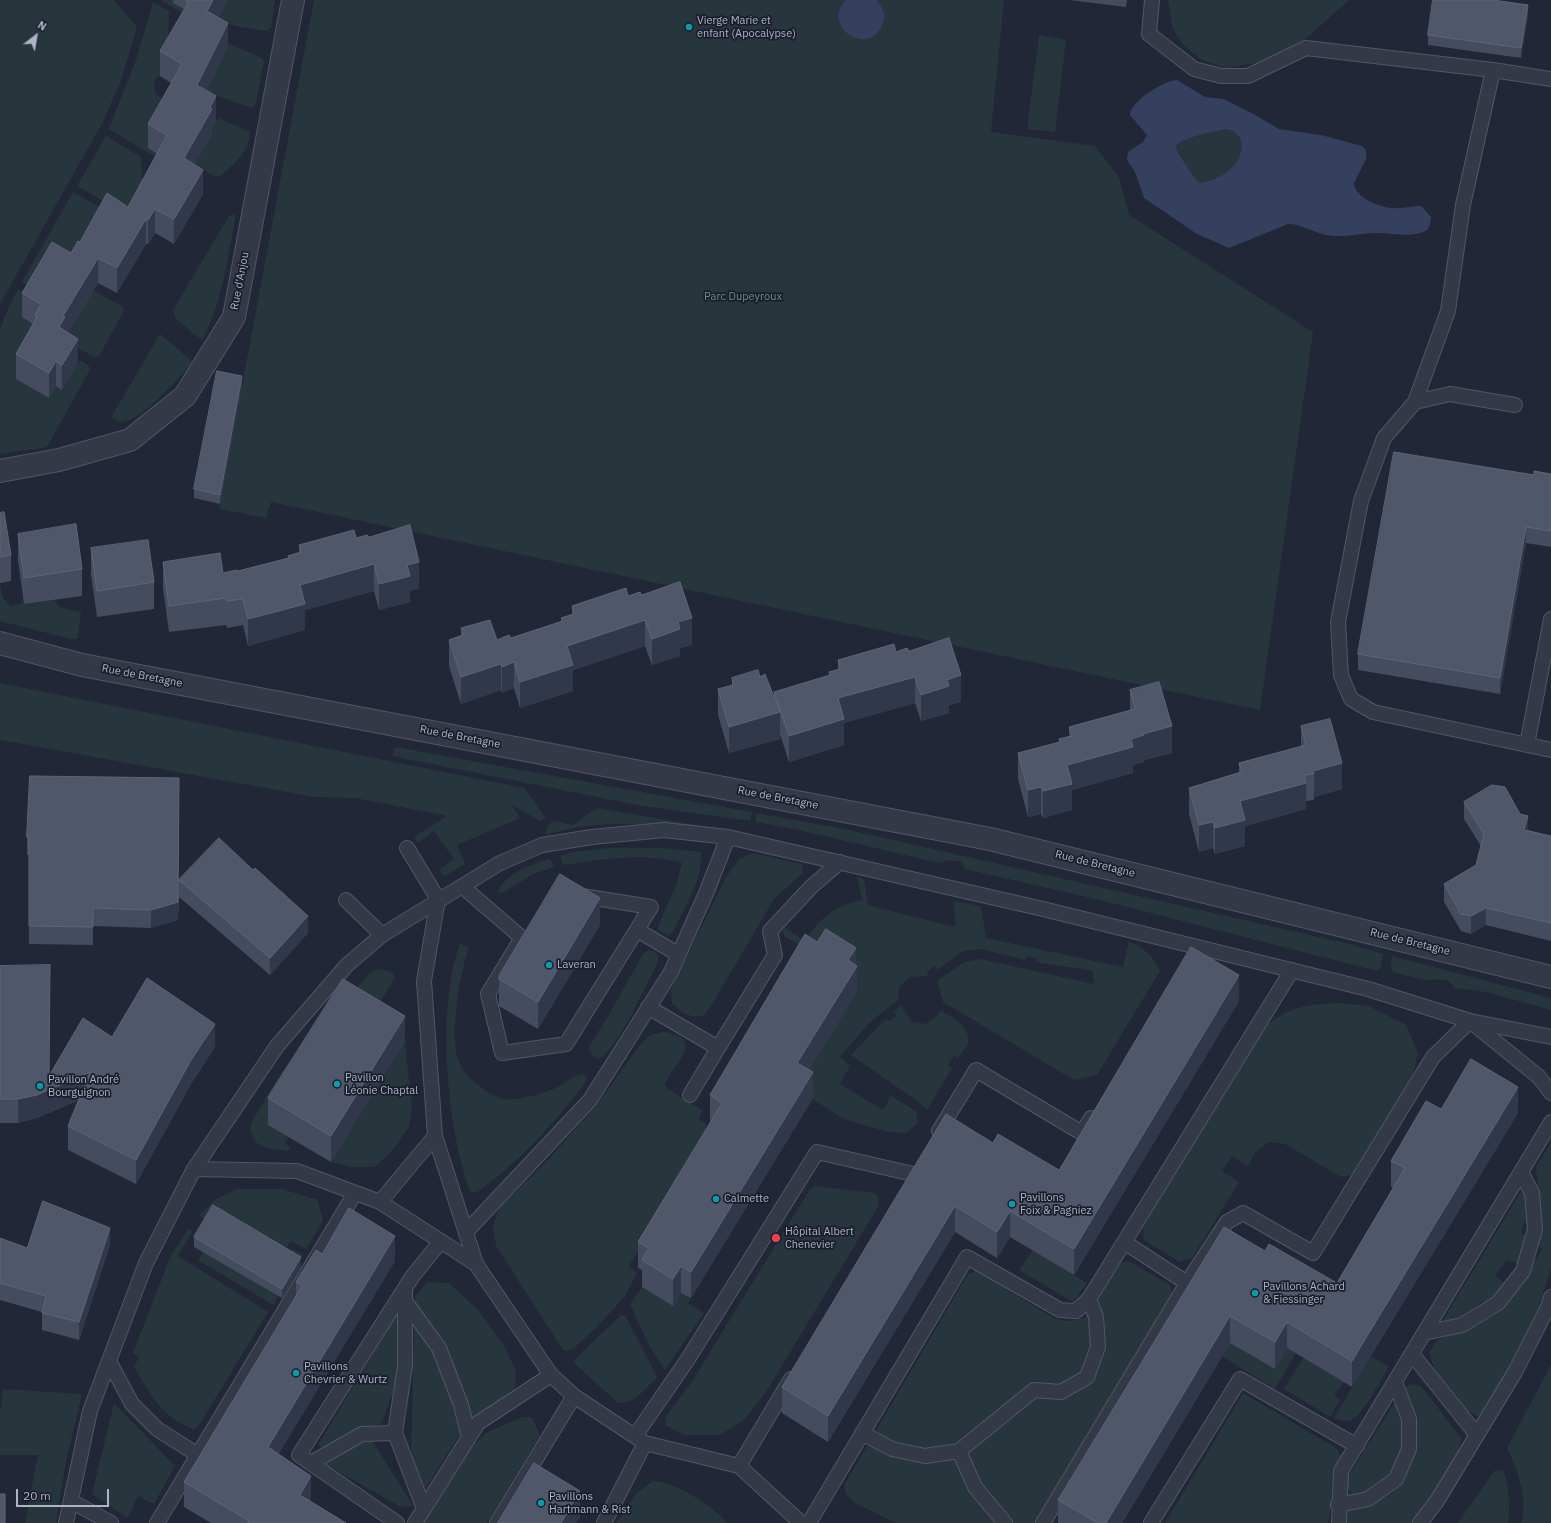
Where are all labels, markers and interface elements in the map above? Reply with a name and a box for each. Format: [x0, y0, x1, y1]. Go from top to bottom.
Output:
place label: Vierge Marie et enfant (Apocalypse) [697, 14, 796, 40]
north arrow [16, 16, 56, 56]
text: N [35, 18, 49, 34]
marker: Vierge Marie et enfant (Apocalypse) [684, 22, 694, 32]
street label: Rue d'Anjou [228, 251, 252, 311]
park label: Parc Dupeyroux [704, 290, 782, 304]
street label: Rue de Bretagne [101, 662, 183, 690]
street label: Rue de Bretagne [419, 723, 501, 751]
street label: Rue de Bretagne [737, 784, 819, 812]
street label: Rue de Bretagne [1054, 848, 1136, 880]
street label: Rue de Bretagne [1369, 926, 1451, 958]
place label: Laveran [557, 958, 596, 972]
marker: Laveran [544, 960, 554, 970]
place label: Pavillon Léonie Chaptal [345, 1071, 418, 1097]
place label: Pavillon André Bourguignon [48, 1073, 119, 1099]
marker: Pavillon Léonie Chaptal [332, 1079, 342, 1089]
marker: Pavillon André Bourguignon [35, 1081, 45, 1091]
place label: Pavillons Foix & Pagniez [1020, 1191, 1092, 1217]
place label: Calmette [724, 1192, 769, 1206]
marker: Calmette [711, 1194, 721, 1204]
marker: Pavillons Foix & Pagniez [1007, 1199, 1017, 1209]
place label: Hôpital Albert Chenevier [785, 1225, 854, 1251]
marker: Hôpital Albert Chenevier [770, 1232, 782, 1244]
place label: Pavillons Achard & Fiessinger [1263, 1280, 1345, 1306]
marker: Pavillons Achard & Fiessinger [1250, 1288, 1260, 1298]
place label: Pavillons Chevrier & Wurtz [304, 1360, 387, 1386]
marker: Pavillons Chevrier & Wurtz [291, 1368, 301, 1378]
scale bar [18, 1481, 111, 1507]
text: 20 m [23, 1488, 51, 1503]
place label: Pavillons Hartmann & Rist [549, 1490, 630, 1516]
marker: Pavillons Hartmann & Rist [536, 1498, 546, 1508]

